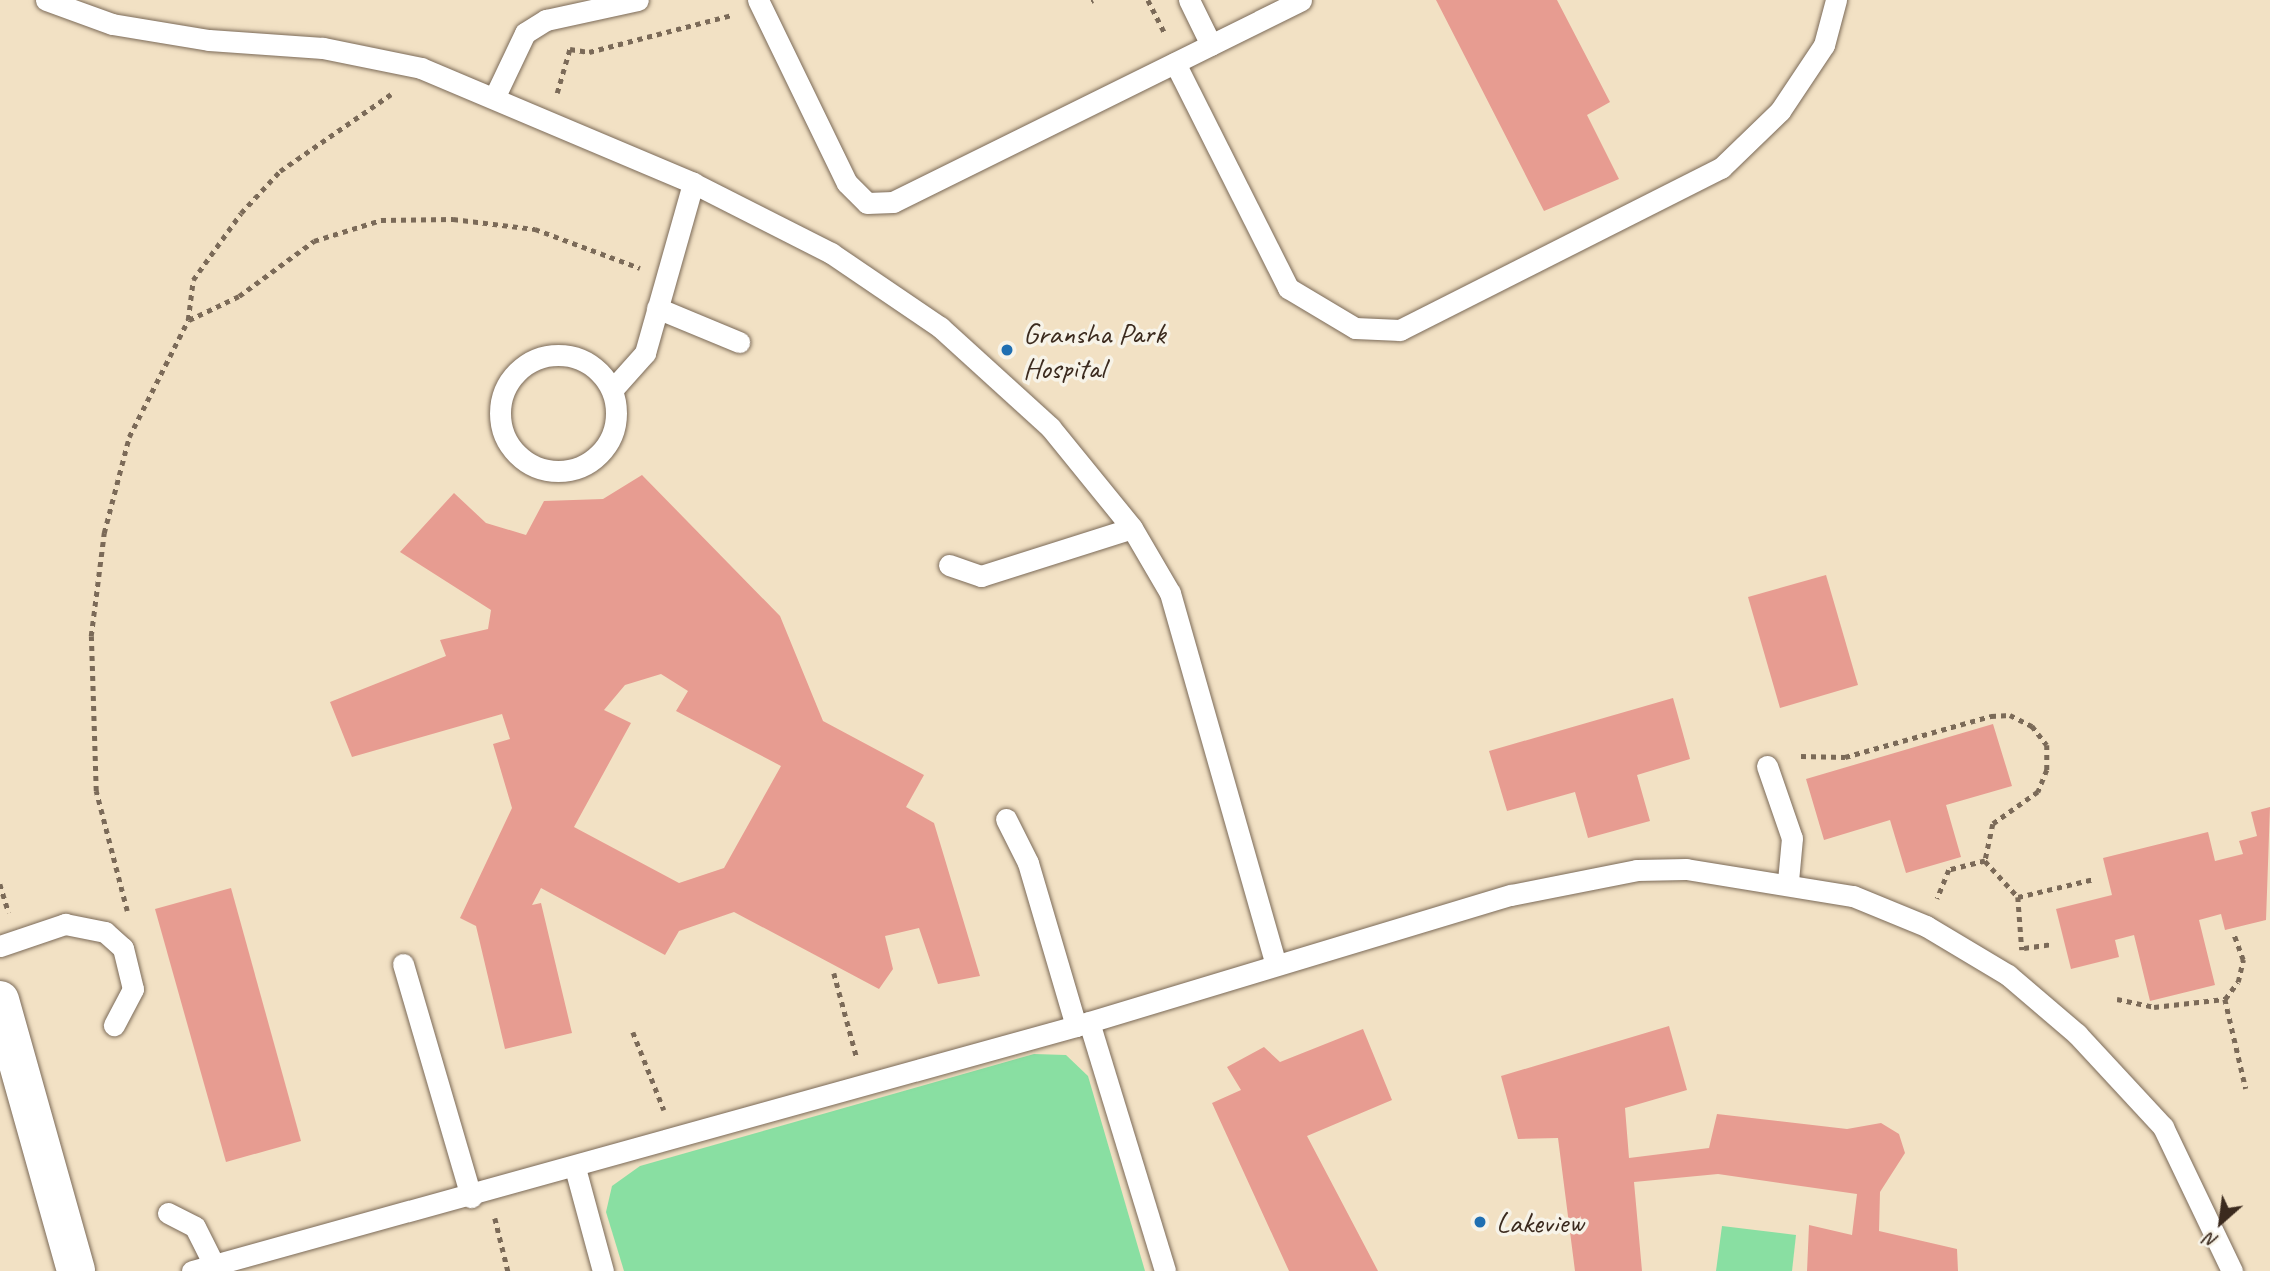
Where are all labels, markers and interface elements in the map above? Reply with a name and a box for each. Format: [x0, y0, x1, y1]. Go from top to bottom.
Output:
place label: Gransha Park Hospital [1023, 315, 1166, 386]
marker: Gransha Park Hospital [997, 340, 1017, 360]
north arrow [2186, 1187, 2256, 1257]
place label: Lakeview [1496, 1204, 1583, 1240]
marker: Lakeview [1470, 1212, 1490, 1232]
text: N [2200, 1227, 2222, 1254]

